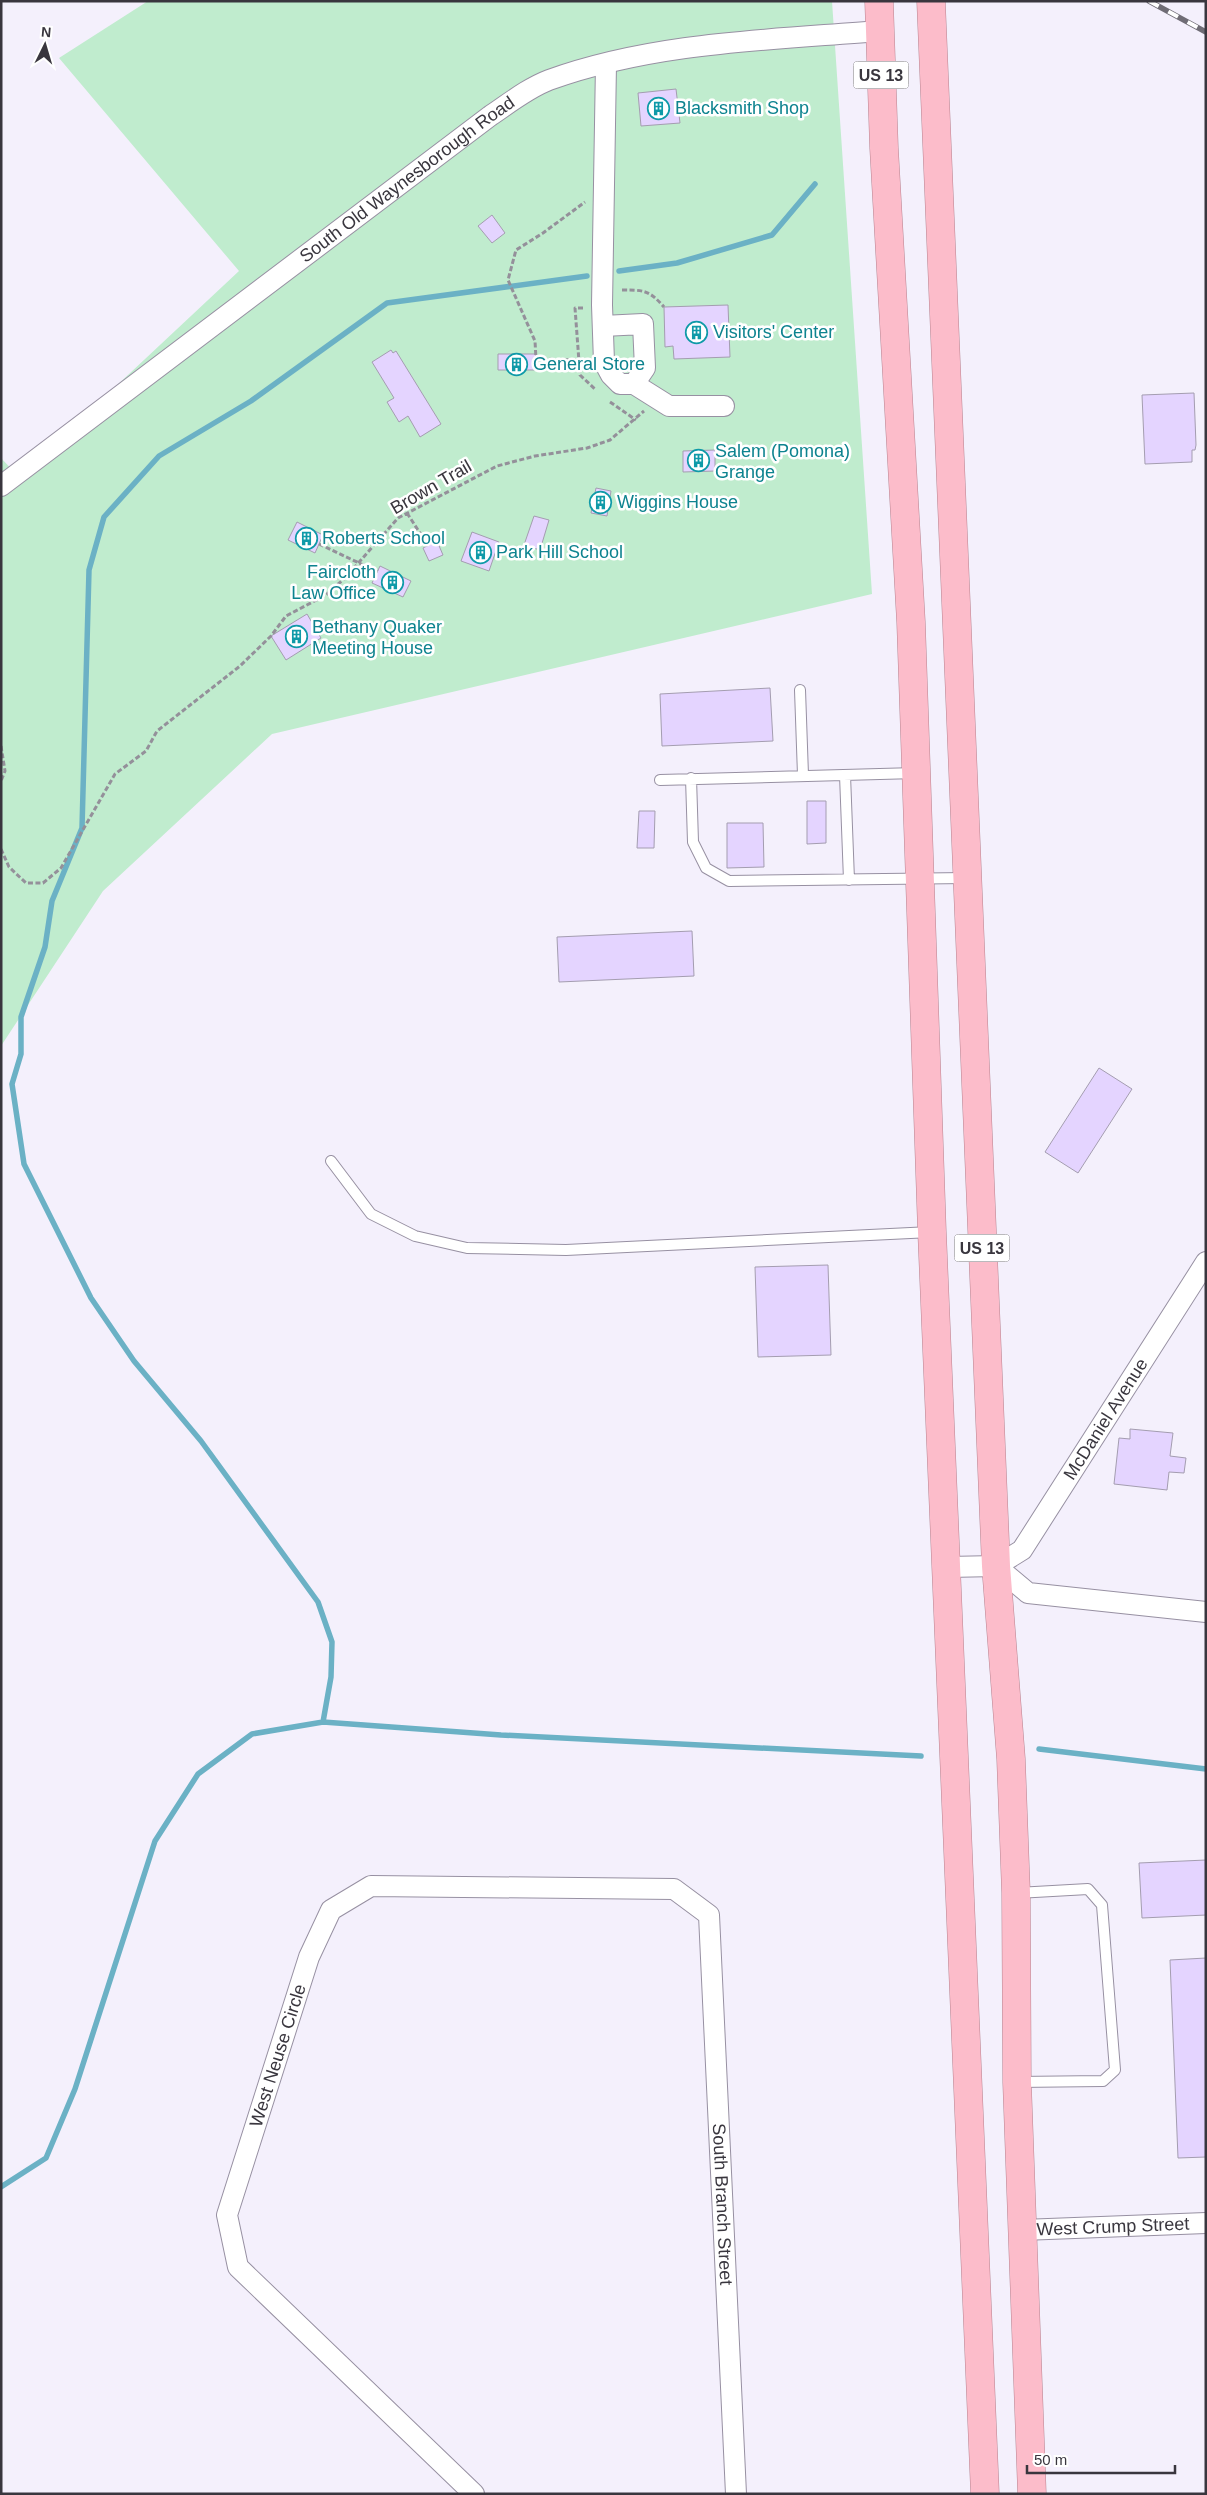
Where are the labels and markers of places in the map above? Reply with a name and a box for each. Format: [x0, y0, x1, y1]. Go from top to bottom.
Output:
building icon: Blacksmith Shop [647, 96, 671, 120]
place label: Blacksmith Shop [675, 98, 809, 118]
building icon: Visitors' Center [685, 320, 709, 344]
place label: Visitors' Center [713, 322, 834, 342]
building icon: General Store [505, 352, 529, 376]
place label: General Store [533, 354, 645, 374]
place label: Salem (Pomona) Grange [715, 441, 850, 482]
building icon: Salem (Pomona) Grange [687, 449, 711, 473]
building icon: Wiggins House [589, 490, 613, 514]
place label: Wiggins House [617, 492, 738, 512]
building icon: Roberts School [294, 526, 318, 550]
place label: Roberts School [322, 528, 445, 548]
building icon: Park Hill School [468, 540, 492, 564]
place label: Park Hill School [496, 542, 623, 562]
place label: Faircloth Law Office [291, 562, 376, 603]
building icon: Faircloth Law Office [380, 570, 404, 594]
place label: Bethany Quaker Meeting House [312, 617, 442, 658]
building icon: Bethany Quaker Meeting House [284, 625, 308, 649]

